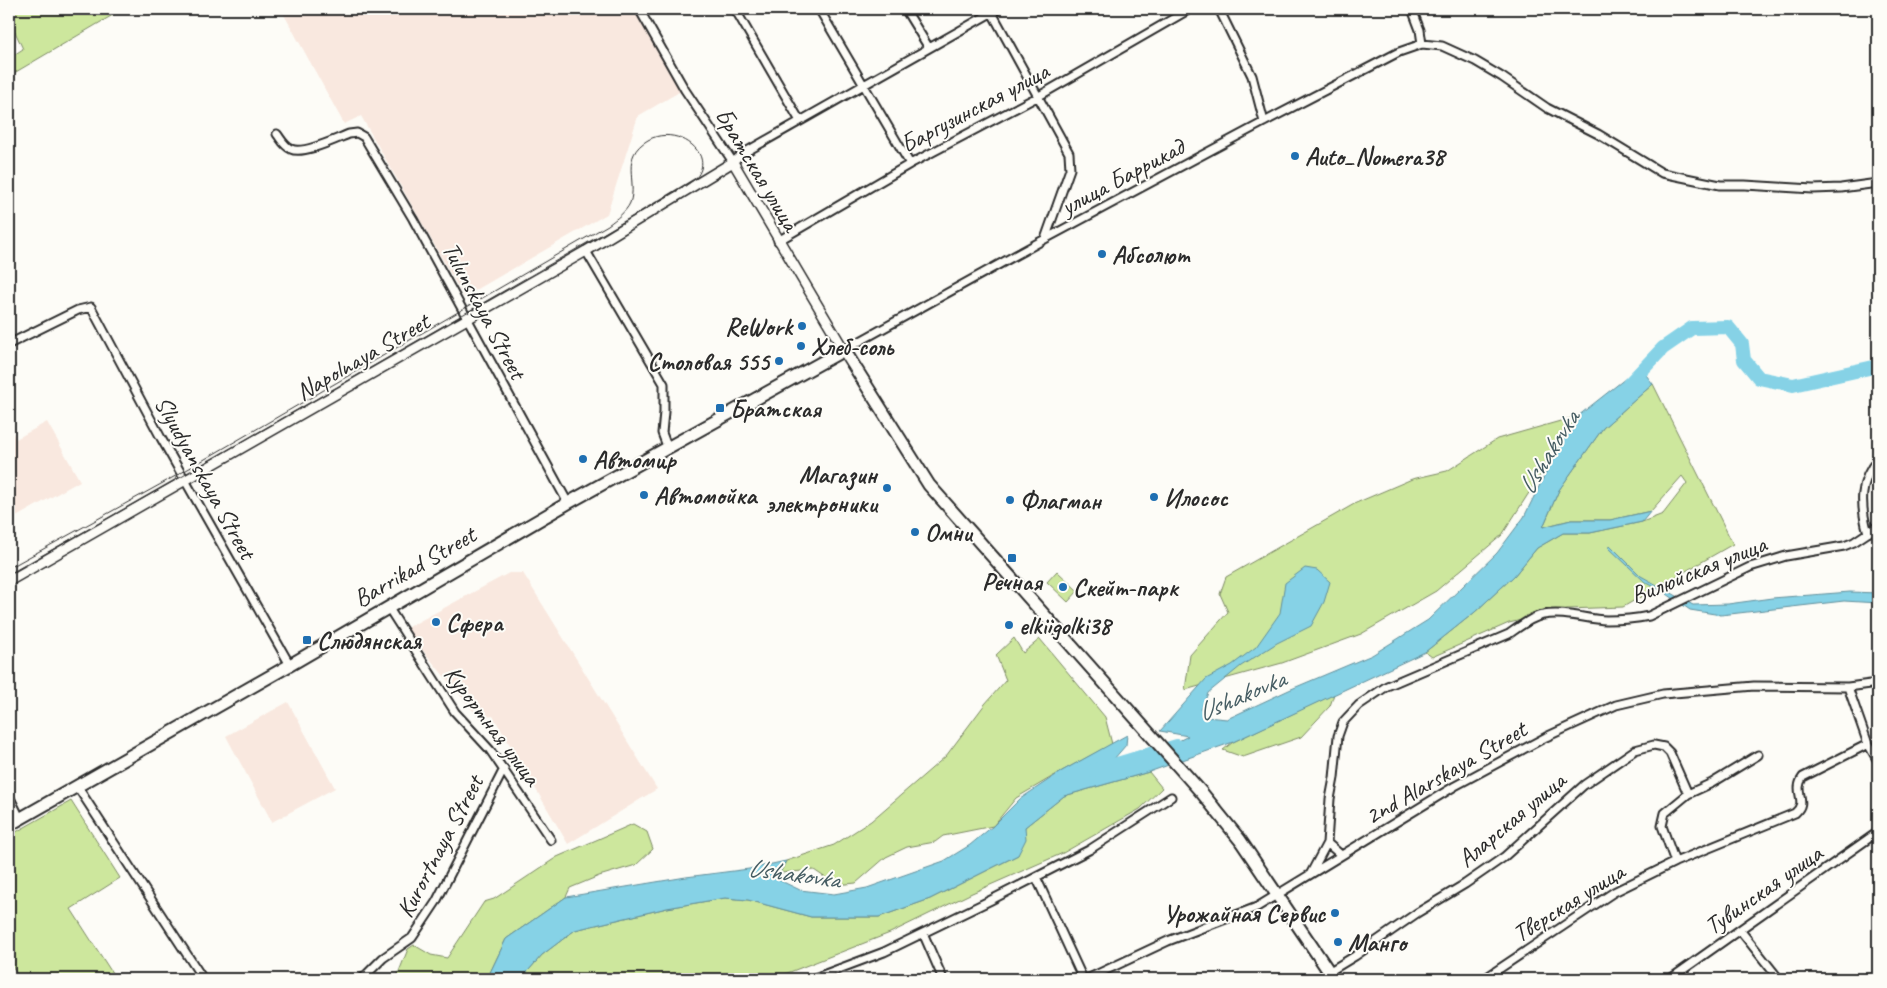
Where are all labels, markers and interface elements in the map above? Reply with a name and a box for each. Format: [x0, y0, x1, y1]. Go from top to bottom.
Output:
street label: Баргузинская улица [895, 54, 1056, 160]
street label: Братская улица [708, 102, 808, 240]
street label: улица Баррикад [1054, 130, 1192, 224]
place label: Auto_Nomera38 [1305, 141, 1447, 173]
marker: Auto_Nomera38 [1289, 150, 1301, 162]
street label: Tulunskaya Street [435, 236, 535, 387]
place label: Абсолют [1112, 239, 1191, 271]
marker: Абсолют [1096, 248, 1108, 260]
street label: Napolnaya Street [290, 304, 437, 408]
place label: ReWork [725, 311, 795, 343]
marker: ReWork [796, 320, 808, 332]
place label: Хлеб-соль [811, 331, 895, 363]
marker: Хлеб-соль [795, 340, 807, 352]
place label: Столовая 555 [648, 346, 771, 378]
marker: Столовая 555 [773, 355, 785, 367]
street label: Slyudyanskaya Street [147, 390, 264, 567]
place label: Братская [730, 393, 823, 425]
marker: Братская [714, 402, 726, 414]
water label: Ushakovka [1510, 402, 1589, 500]
place label: Автомир [593, 444, 677, 476]
marker: Автомир [577, 453, 589, 465]
place label: Магазин электроники [766, 459, 879, 520]
place label: Автомойка [654, 480, 758, 512]
marker: Магазин электроники [881, 482, 893, 494]
place label: Илосос [1164, 482, 1229, 514]
place label: Флагман [1020, 485, 1103, 517]
marker: Автомойка [638, 489, 650, 501]
marker: Илосос [1148, 491, 1160, 503]
marker: Флагман [1004, 494, 1016, 506]
place label: Омни [925, 517, 973, 549]
street label: Barrikad Street [348, 518, 484, 615]
marker: Омни [909, 526, 921, 538]
street label: Вилюйская улица [1626, 527, 1773, 612]
marker: Речная [1006, 552, 1018, 564]
place label: Речная [982, 566, 1044, 598]
place label: Скейт-парк [1073, 572, 1180, 604]
marker: Скейт-парк [1057, 581, 1069, 593]
place label: Сфера [446, 607, 505, 639]
place label: elkiigolki38 [1019, 610, 1113, 642]
marker: Сфера [430, 616, 442, 628]
marker: elkiigolki38 [1003, 619, 1015, 631]
place label: Слюдянская [317, 625, 423, 657]
marker: Слюдянская [301, 634, 313, 646]
street label: Курортная улица [436, 659, 549, 794]
water label: Ushakovka [1192, 661, 1293, 729]
street label: 2nd Alarskaya Street [1359, 712, 1534, 832]
street label: Аларская улица [1451, 763, 1575, 874]
street label: Kurortnaya Street [389, 768, 492, 923]
street label: Тувинская улица [1698, 836, 1830, 942]
water label: Ushakovka [746, 851, 845, 897]
street label: Тверская улица [1507, 854, 1633, 950]
place label: Урожайная Сервис [1163, 898, 1327, 930]
marker: Урожайная Сервис [1329, 907, 1341, 919]
place label: Манго [1348, 927, 1408, 959]
marker: Манго [1332, 936, 1344, 948]

